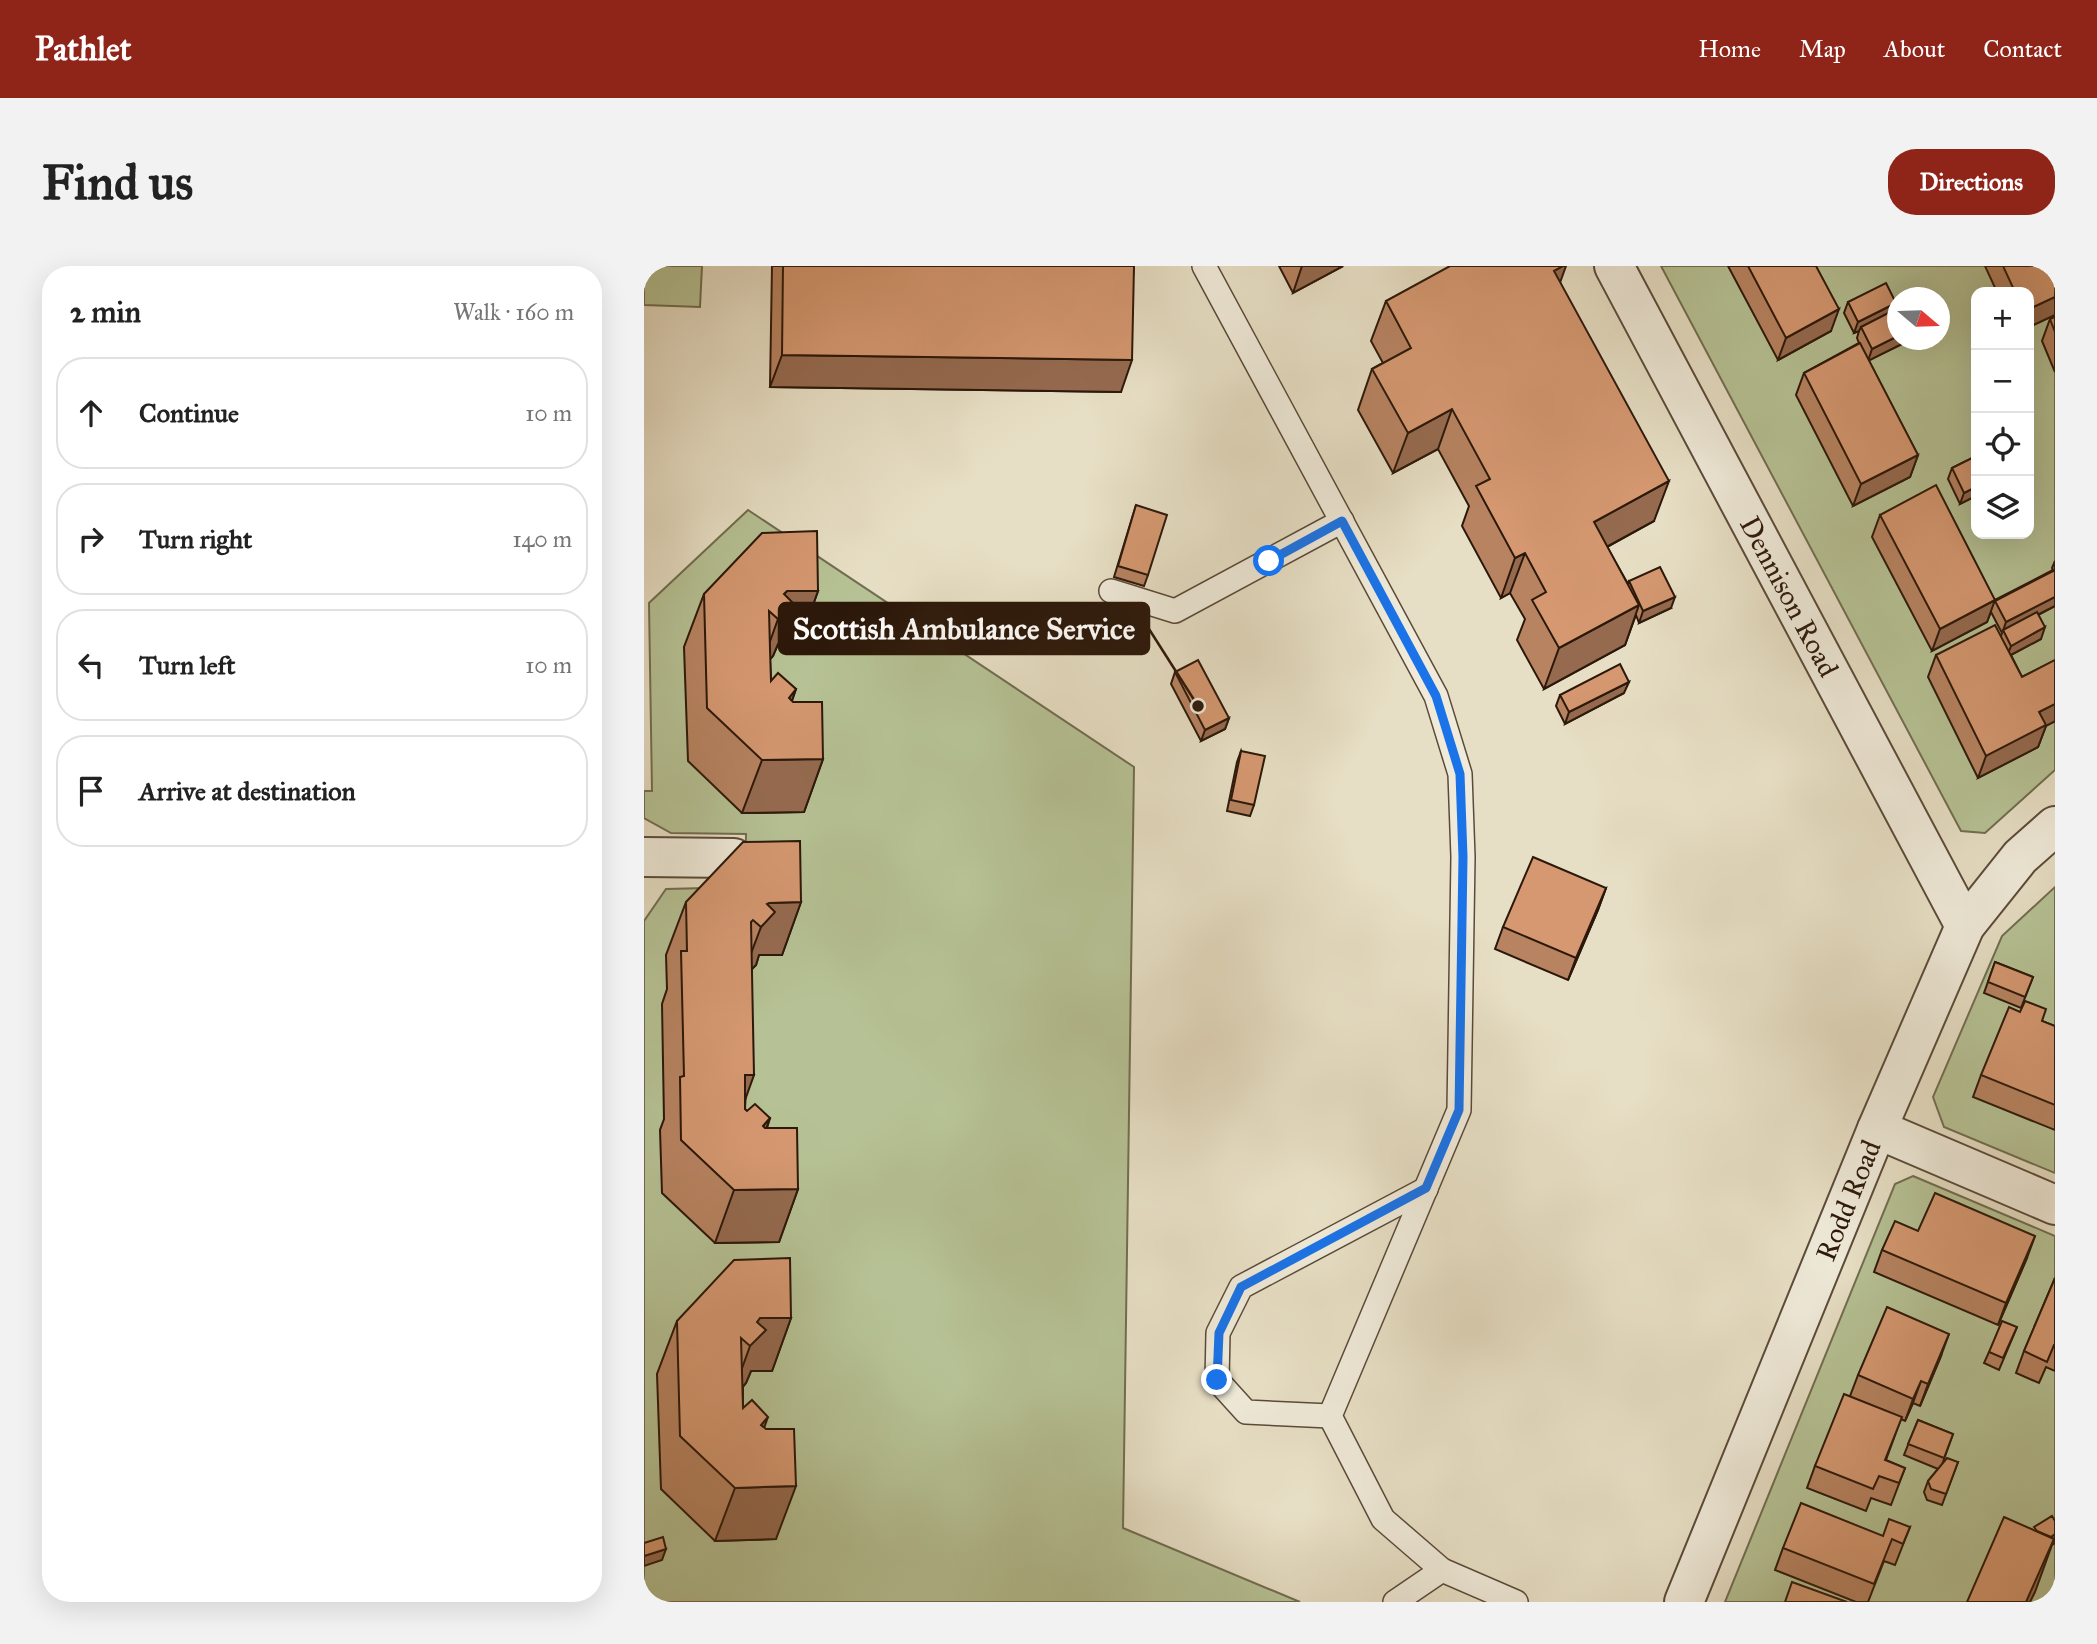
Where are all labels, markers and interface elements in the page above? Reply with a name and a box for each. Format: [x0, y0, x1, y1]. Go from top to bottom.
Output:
text: Pathlet [35, 29, 132, 69]
text: Home [1698, 34, 1761, 64]
text: Map [1799, 34, 1846, 64]
text: About [1884, 34, 1945, 64]
text: Contact [1983, 34, 2062, 64]
button: Directions [1888, 149, 2055, 215]
text: Find us [42, 153, 193, 212]
north arrow [1887, 287, 1950, 350]
map controls [1971, 287, 2034, 539]
button: + [1971, 287, 2034, 350]
text: 2 min [70, 294, 141, 330]
text: Walk · 160 m [453, 298, 574, 326]
button: − [1971, 350, 2034, 413]
icon: ahead [72, 394, 110, 432]
text: Continue [139, 397, 239, 429]
text: 10 m [525, 399, 572, 427]
button: locate [1971, 413, 2034, 476]
button: layers [1971, 476, 2034, 539]
street label: Dennison Road [1733, 510, 1847, 683]
icon: right [72, 520, 110, 558]
text: Turn right [139, 523, 252, 555]
text: 140 m [512, 525, 572, 553]
route start [1253, 545, 1284, 576]
callout: Scottish Ambulance Service [779, 603, 1149, 654]
text: Scottish Ambulance Service [793, 611, 1136, 647]
icon: left [72, 646, 110, 684]
text: Turn left [139, 649, 235, 681]
text: 10 m [525, 651, 572, 679]
icon: arrive [72, 772, 110, 810]
text: Arrive at destination [139, 775, 356, 807]
street label: Rodd Road [1808, 1134, 1888, 1266]
route end [1201, 1364, 1232, 1395]

